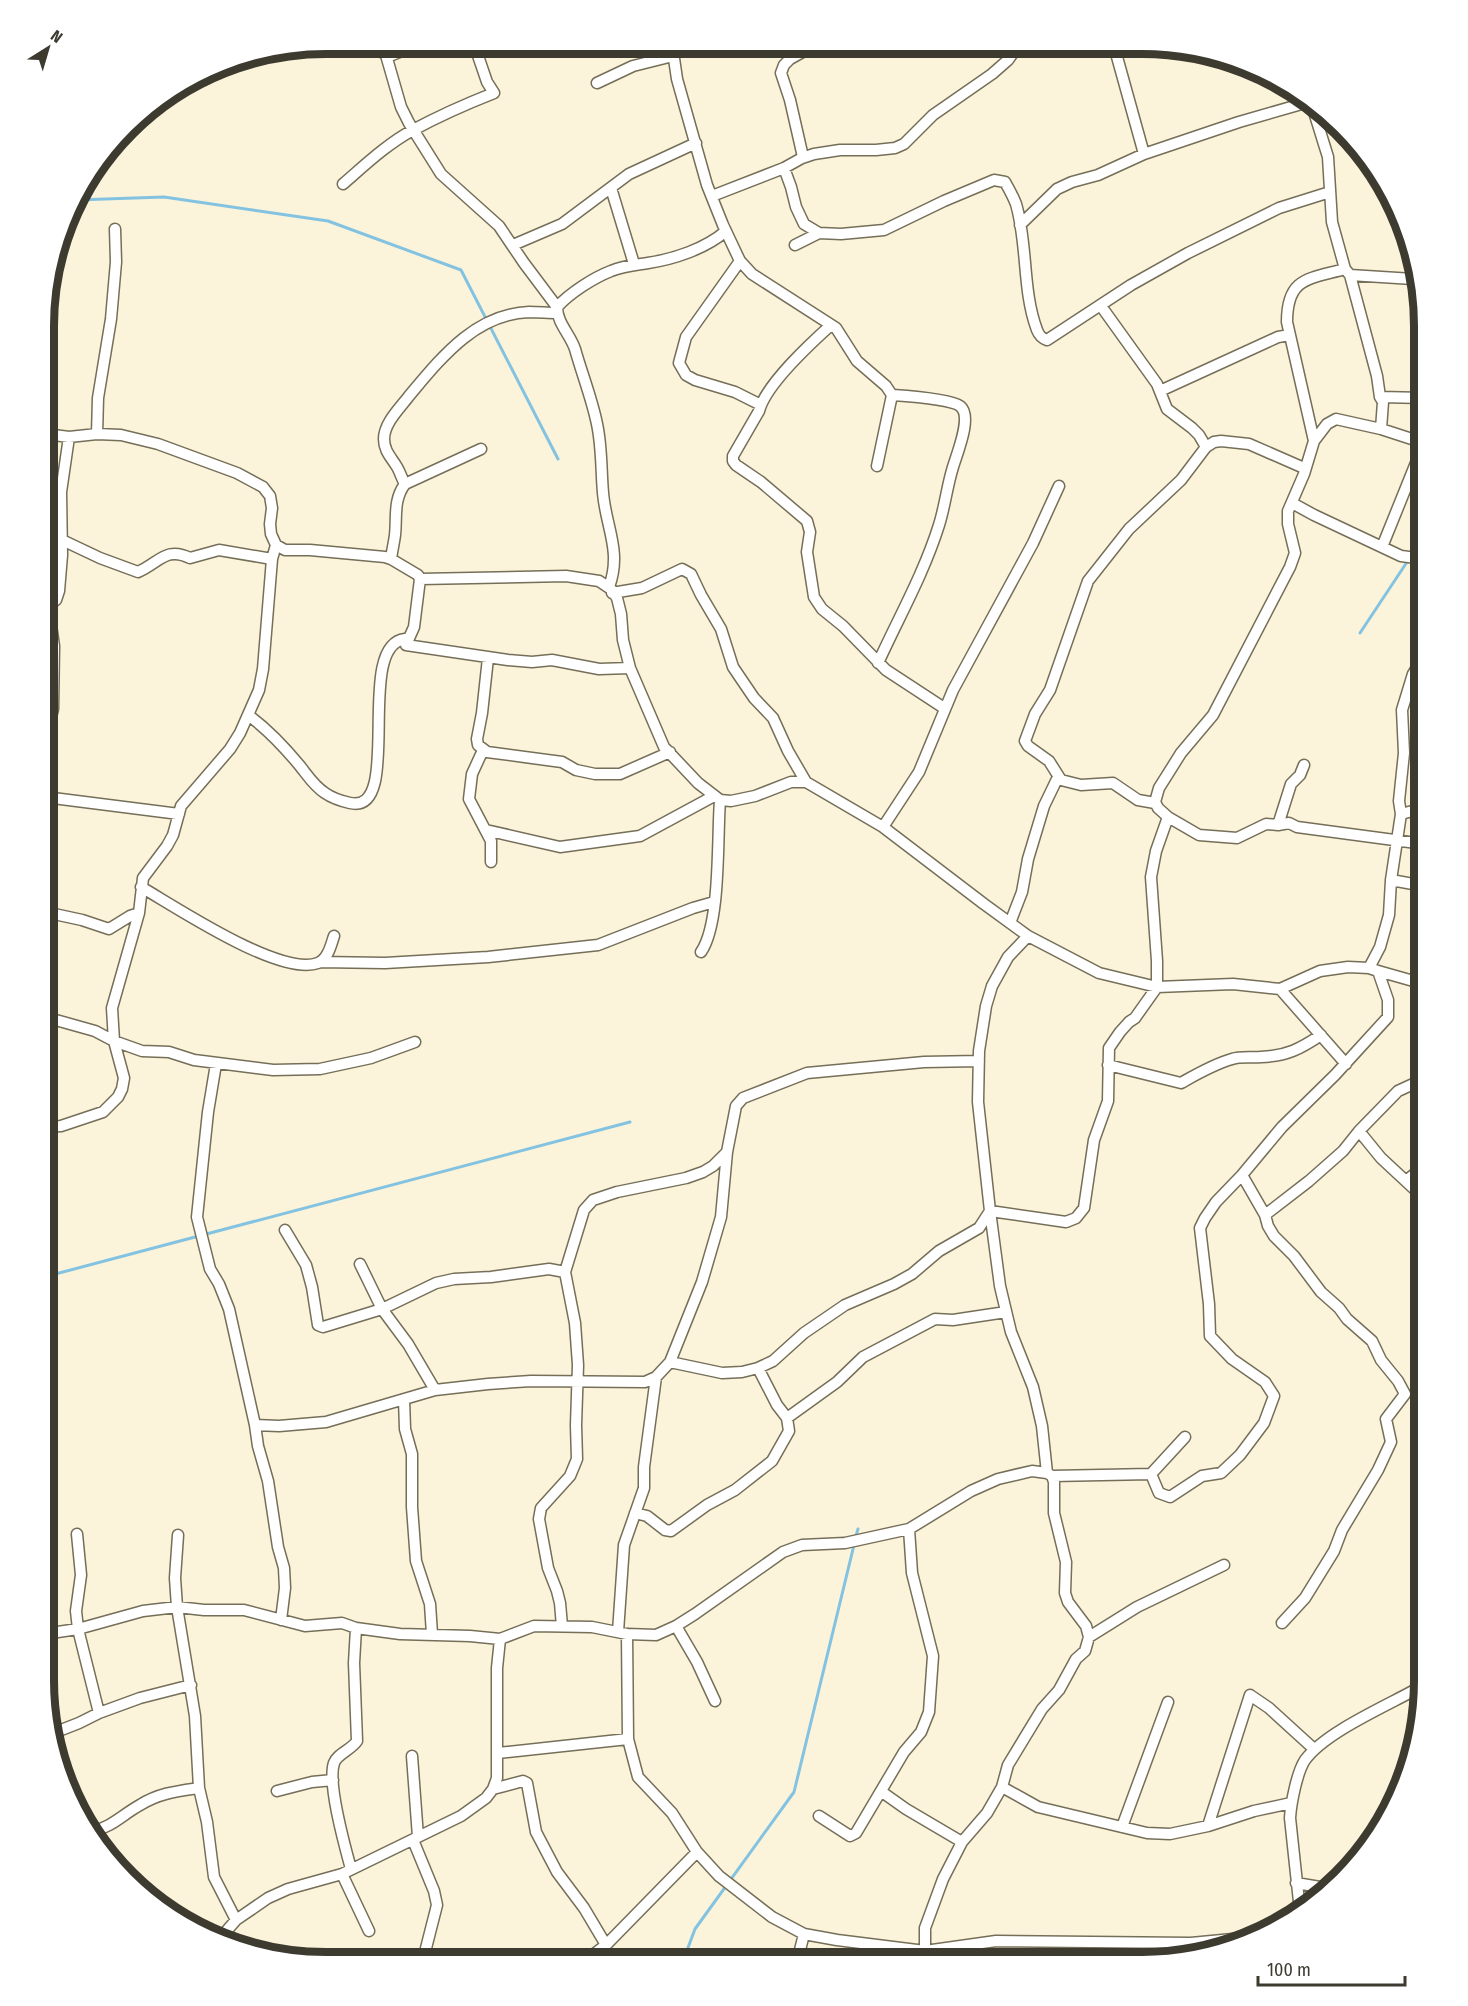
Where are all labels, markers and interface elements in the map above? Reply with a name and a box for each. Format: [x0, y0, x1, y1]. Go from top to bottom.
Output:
north arrow [18, 18, 78, 78]
text: N [47, 26, 66, 47]
scale bar [1258, 1949, 1405, 1987]
text: 100 m [1267, 1959, 1311, 1981]

